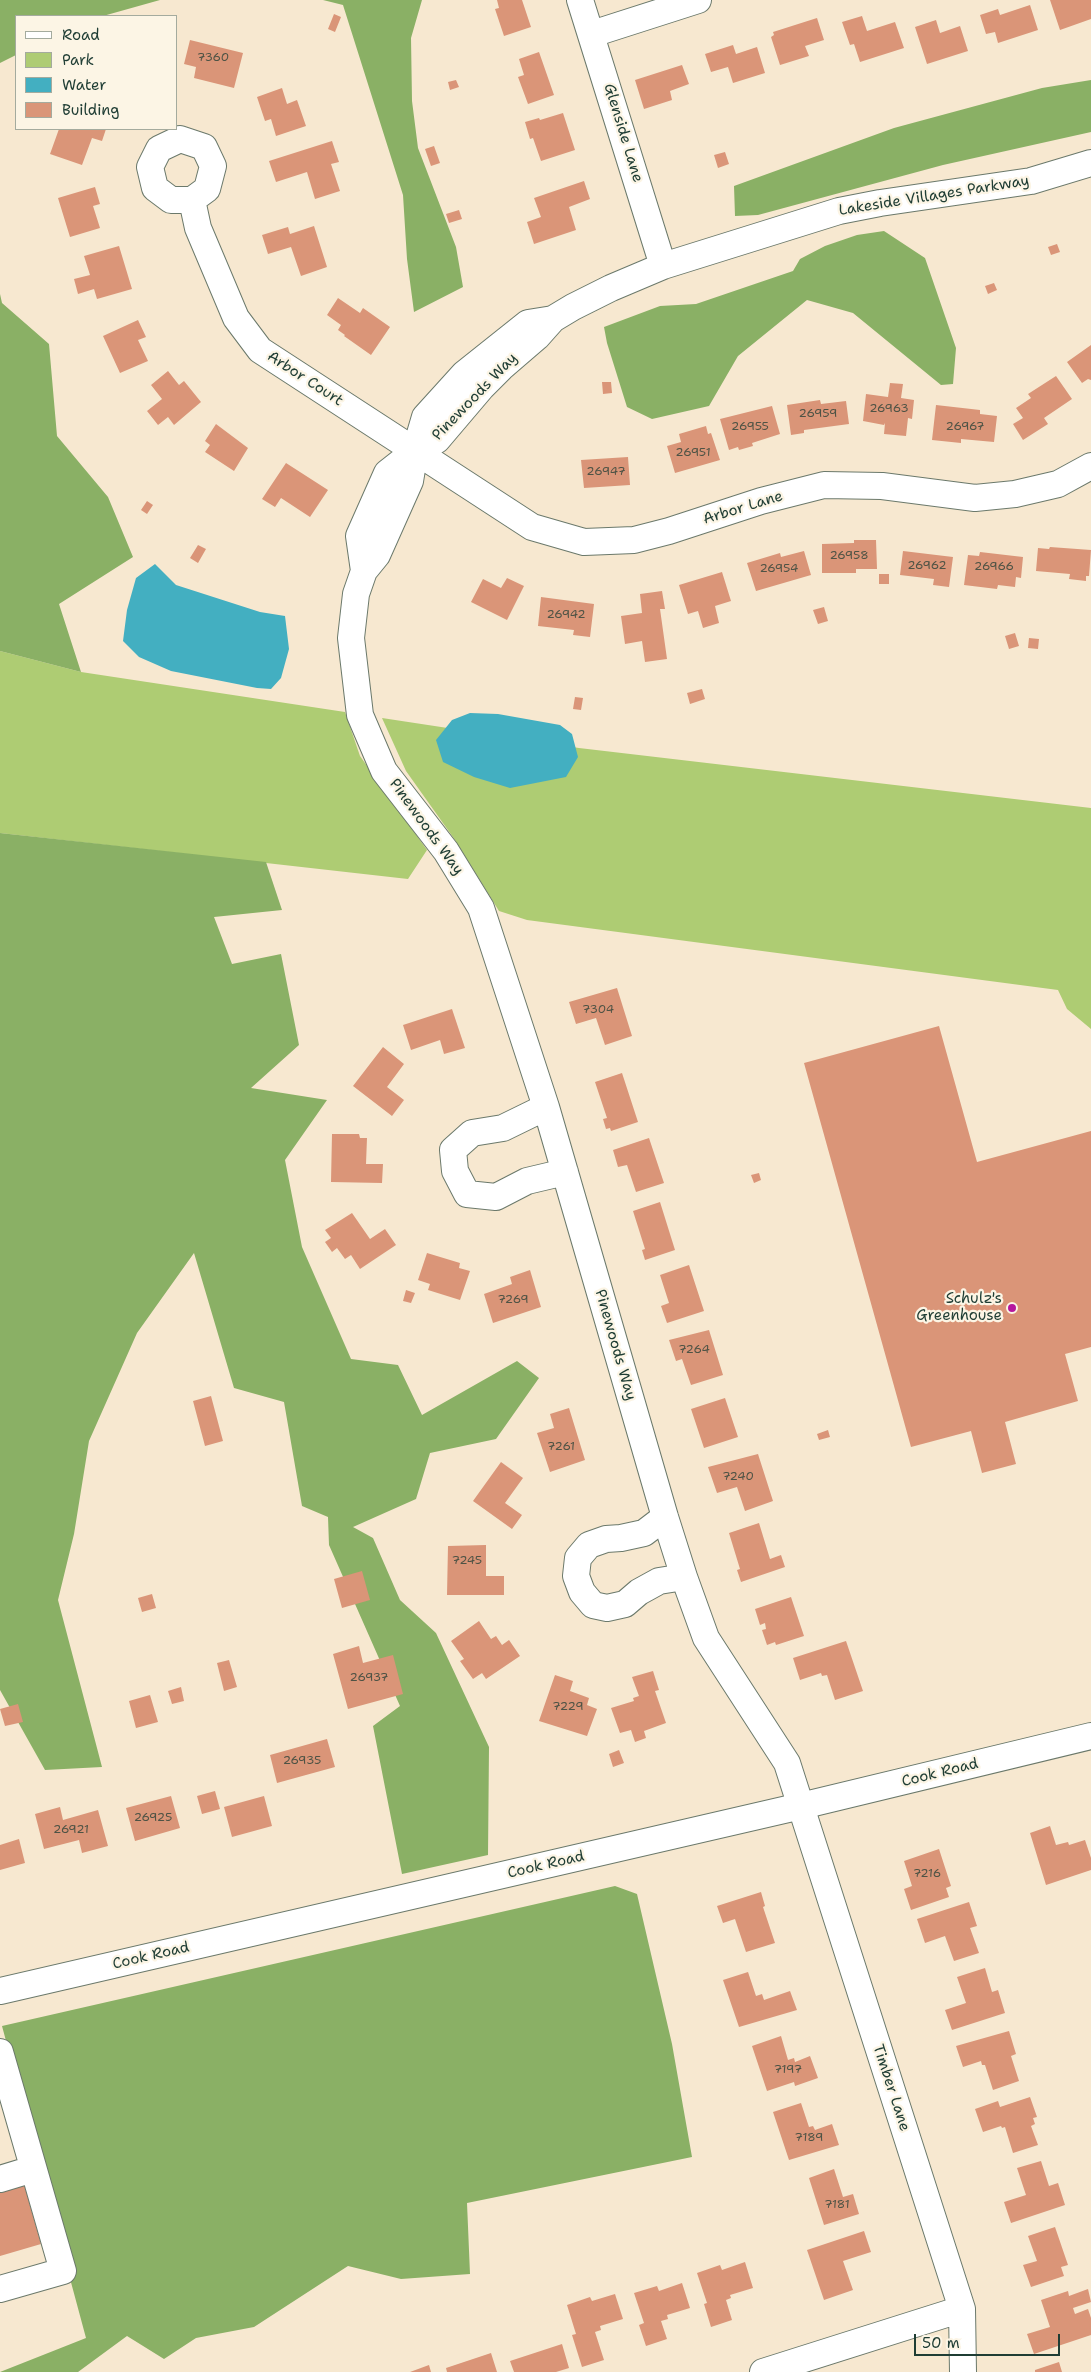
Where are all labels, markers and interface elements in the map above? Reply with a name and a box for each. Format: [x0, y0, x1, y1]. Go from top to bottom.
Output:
legend [15, 15, 178, 130]
text: Road [62, 25, 100, 45]
text: Park [62, 50, 94, 70]
house number: 7360 [197, 51, 229, 65]
text: Water [62, 75, 106, 95]
street label: Glenside Lane [599, 81, 647, 185]
text: Building [62, 100, 119, 120]
street label: Lakeside Villages Parkway [837, 172, 1031, 220]
street label: Arbor Court [264, 348, 346, 410]
street label: Pinewoods Way [429, 350, 521, 444]
house number: 26963 [869, 402, 909, 416]
house number: 26959 [799, 407, 837, 421]
house number: 26955 [731, 420, 769, 434]
house number: 26967 [946, 420, 984, 434]
house number: 26951 [675, 446, 711, 460]
house number: 26947 [586, 465, 626, 479]
street label: Arbor Lane [701, 487, 785, 529]
house number: 26958 [829, 549, 869, 563]
house number: 26962 [907, 559, 947, 573]
house number: 26966 [974, 560, 1014, 574]
house number: 26954 [759, 562, 799, 576]
house number: 26942 [546, 608, 586, 622]
street label: Pinewoods Way [385, 775, 467, 879]
house number: 7304 [582, 1003, 614, 1017]
street label: Pinewoods Way [591, 1287, 639, 1403]
place label: Schulz's Greenhouse [916, 1290, 1002, 1325]
house number: 7269 [497, 1293, 529, 1307]
marker: Schulz's Greenhouse [1006, 1302, 1018, 1314]
house number: 7264 [678, 1343, 710, 1357]
house number: 7261 [547, 1440, 575, 1454]
house number: 7240 [722, 1470, 754, 1484]
house number: 7245 [452, 1554, 482, 1568]
house number: 26937 [350, 1671, 388, 1685]
house number: 7229 [552, 1700, 584, 1714]
house number: 26935 [283, 1754, 321, 1768]
street label: Cook Road [900, 1755, 980, 1791]
house number: 26925 [134, 1811, 172, 1825]
house number: 26921 [53, 1823, 89, 1837]
street label: Cook Road [506, 1847, 586, 1883]
house number: 7216 [913, 1867, 941, 1881]
street label: Cook Road [111, 1938, 191, 1974]
street label: Timber Lane [869, 2042, 913, 2134]
house number: 7197 [774, 2063, 802, 2077]
house number: 7189 [795, 2131, 823, 2145]
house number: 7181 [824, 2198, 850, 2212]
scale bar [916, 2324, 1062, 2356]
text: 50 m [922, 2333, 960, 2353]

